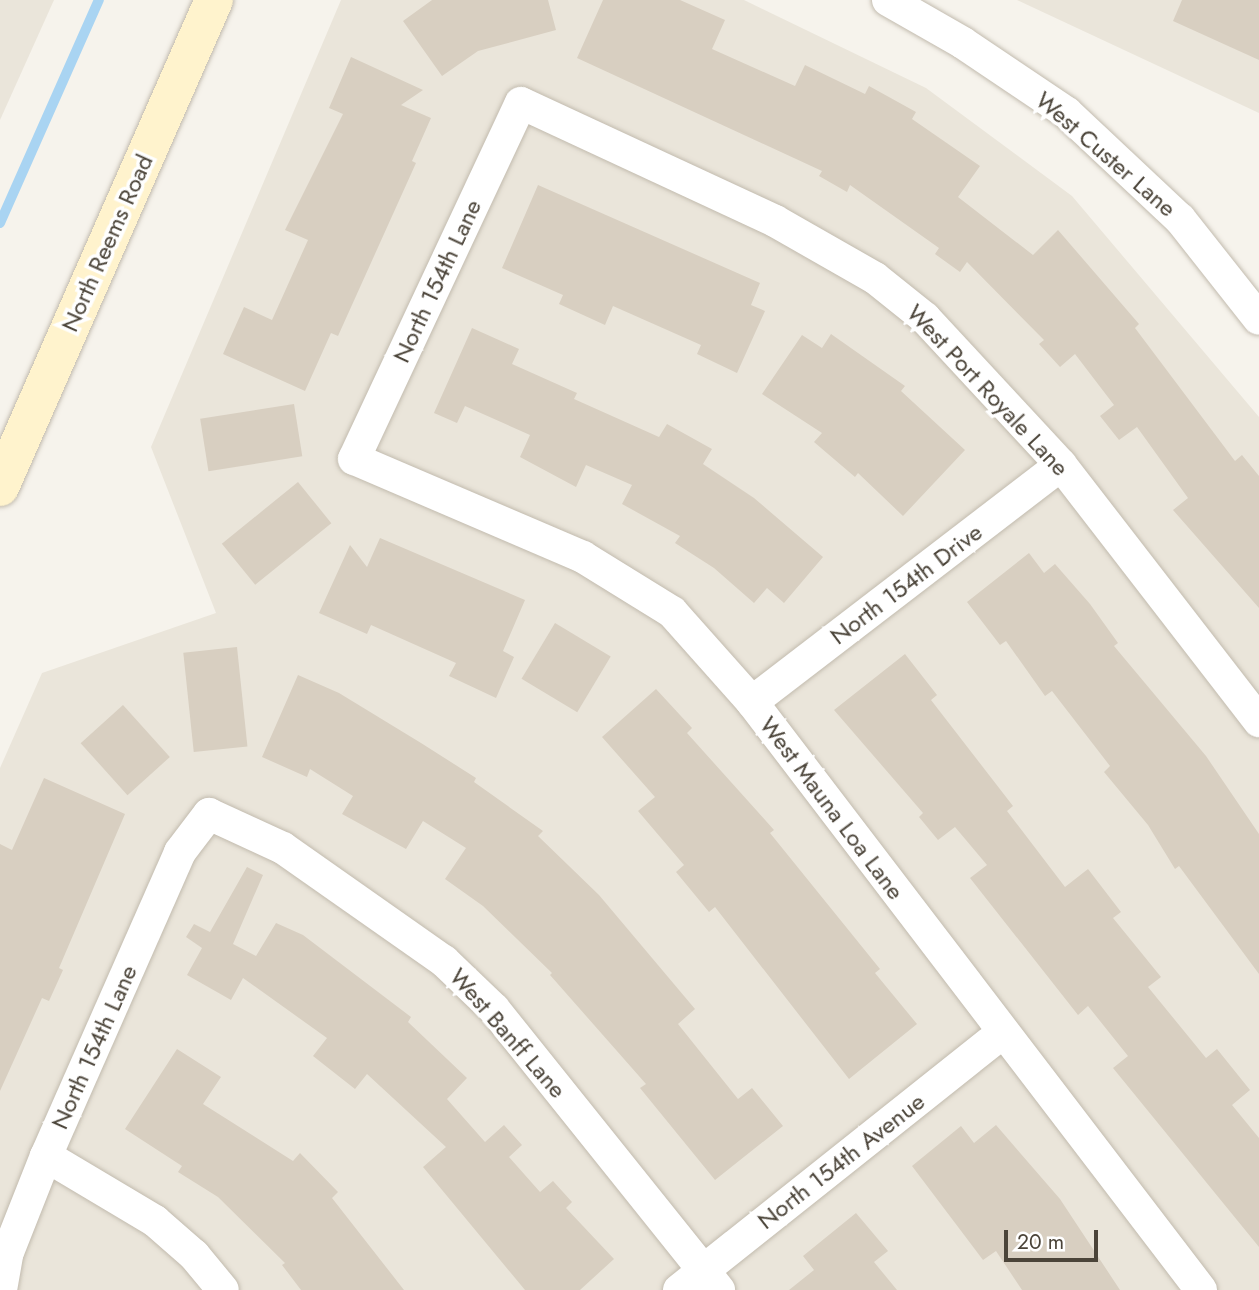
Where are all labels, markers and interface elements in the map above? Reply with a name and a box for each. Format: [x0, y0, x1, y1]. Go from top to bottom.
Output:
street label: West Custer Lane [1030, 85, 1182, 223]
street label: North Reems Road [55, 150, 159, 336]
street label: North 154th Lane [387, 195, 487, 367]
street label: West Port Royale Lane [901, 298, 1075, 482]
street label: North 154th Drive [824, 518, 988, 650]
street label: West Mauna Loa Lane [754, 711, 910, 905]
street label: North 154th Lane [45, 960, 143, 1134]
street label: West Banff Lane [444, 962, 572, 1104]
street label: North 154th Avenue [752, 1087, 930, 1235]
scale bar [1007, 1216, 1102, 1260]
text: 20 m [1017, 1227, 1064, 1257]

